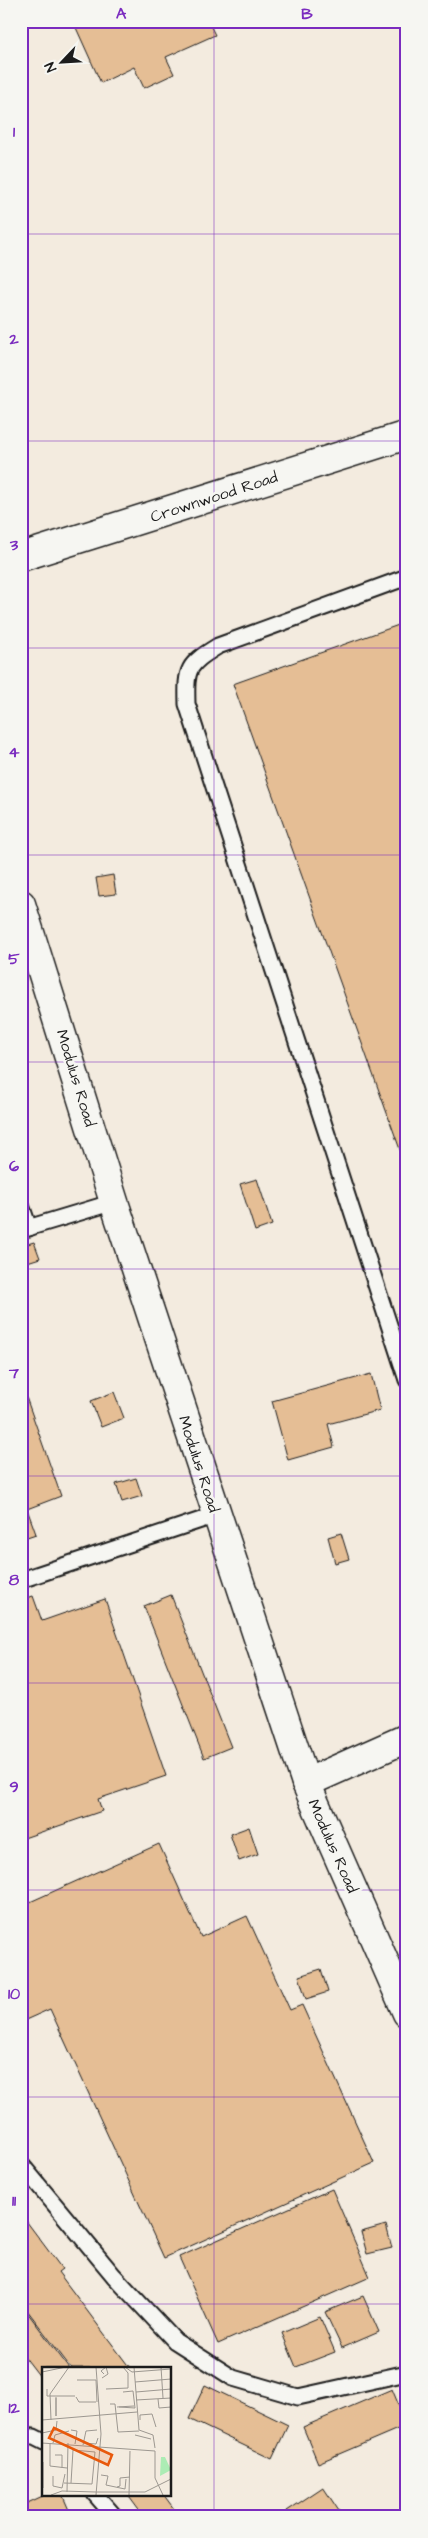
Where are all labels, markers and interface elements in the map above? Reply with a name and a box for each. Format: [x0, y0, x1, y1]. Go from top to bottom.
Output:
text: A [116, 3, 127, 25]
text: B [301, 3, 313, 25]
north arrow [38, 38, 88, 88]
text: N [40, 59, 62, 75]
text: 1 [13, 121, 16, 143]
text: 2 [8, 328, 19, 350]
street label: Crownwood Road [148, 466, 280, 528]
text: 3 [9, 534, 19, 556]
text: 4 [9, 741, 20, 763]
text: 5 [8, 948, 20, 970]
street label: Modulus Road [51, 1027, 101, 1129]
text: 6 [9, 1155, 19, 1177]
text: 7 [8, 1362, 19, 1384]
street label: Modulus Road [173, 1413, 225, 1515]
text: 8 [9, 1569, 20, 1591]
text: 9 [9, 1776, 19, 1798]
street label: Modulus Road [303, 1796, 363, 1896]
text: 10 [8, 1983, 20, 2005]
text: 11 [12, 2190, 17, 2212]
inset map [42, 2367, 171, 2496]
text: 12 [8, 2397, 20, 2419]

